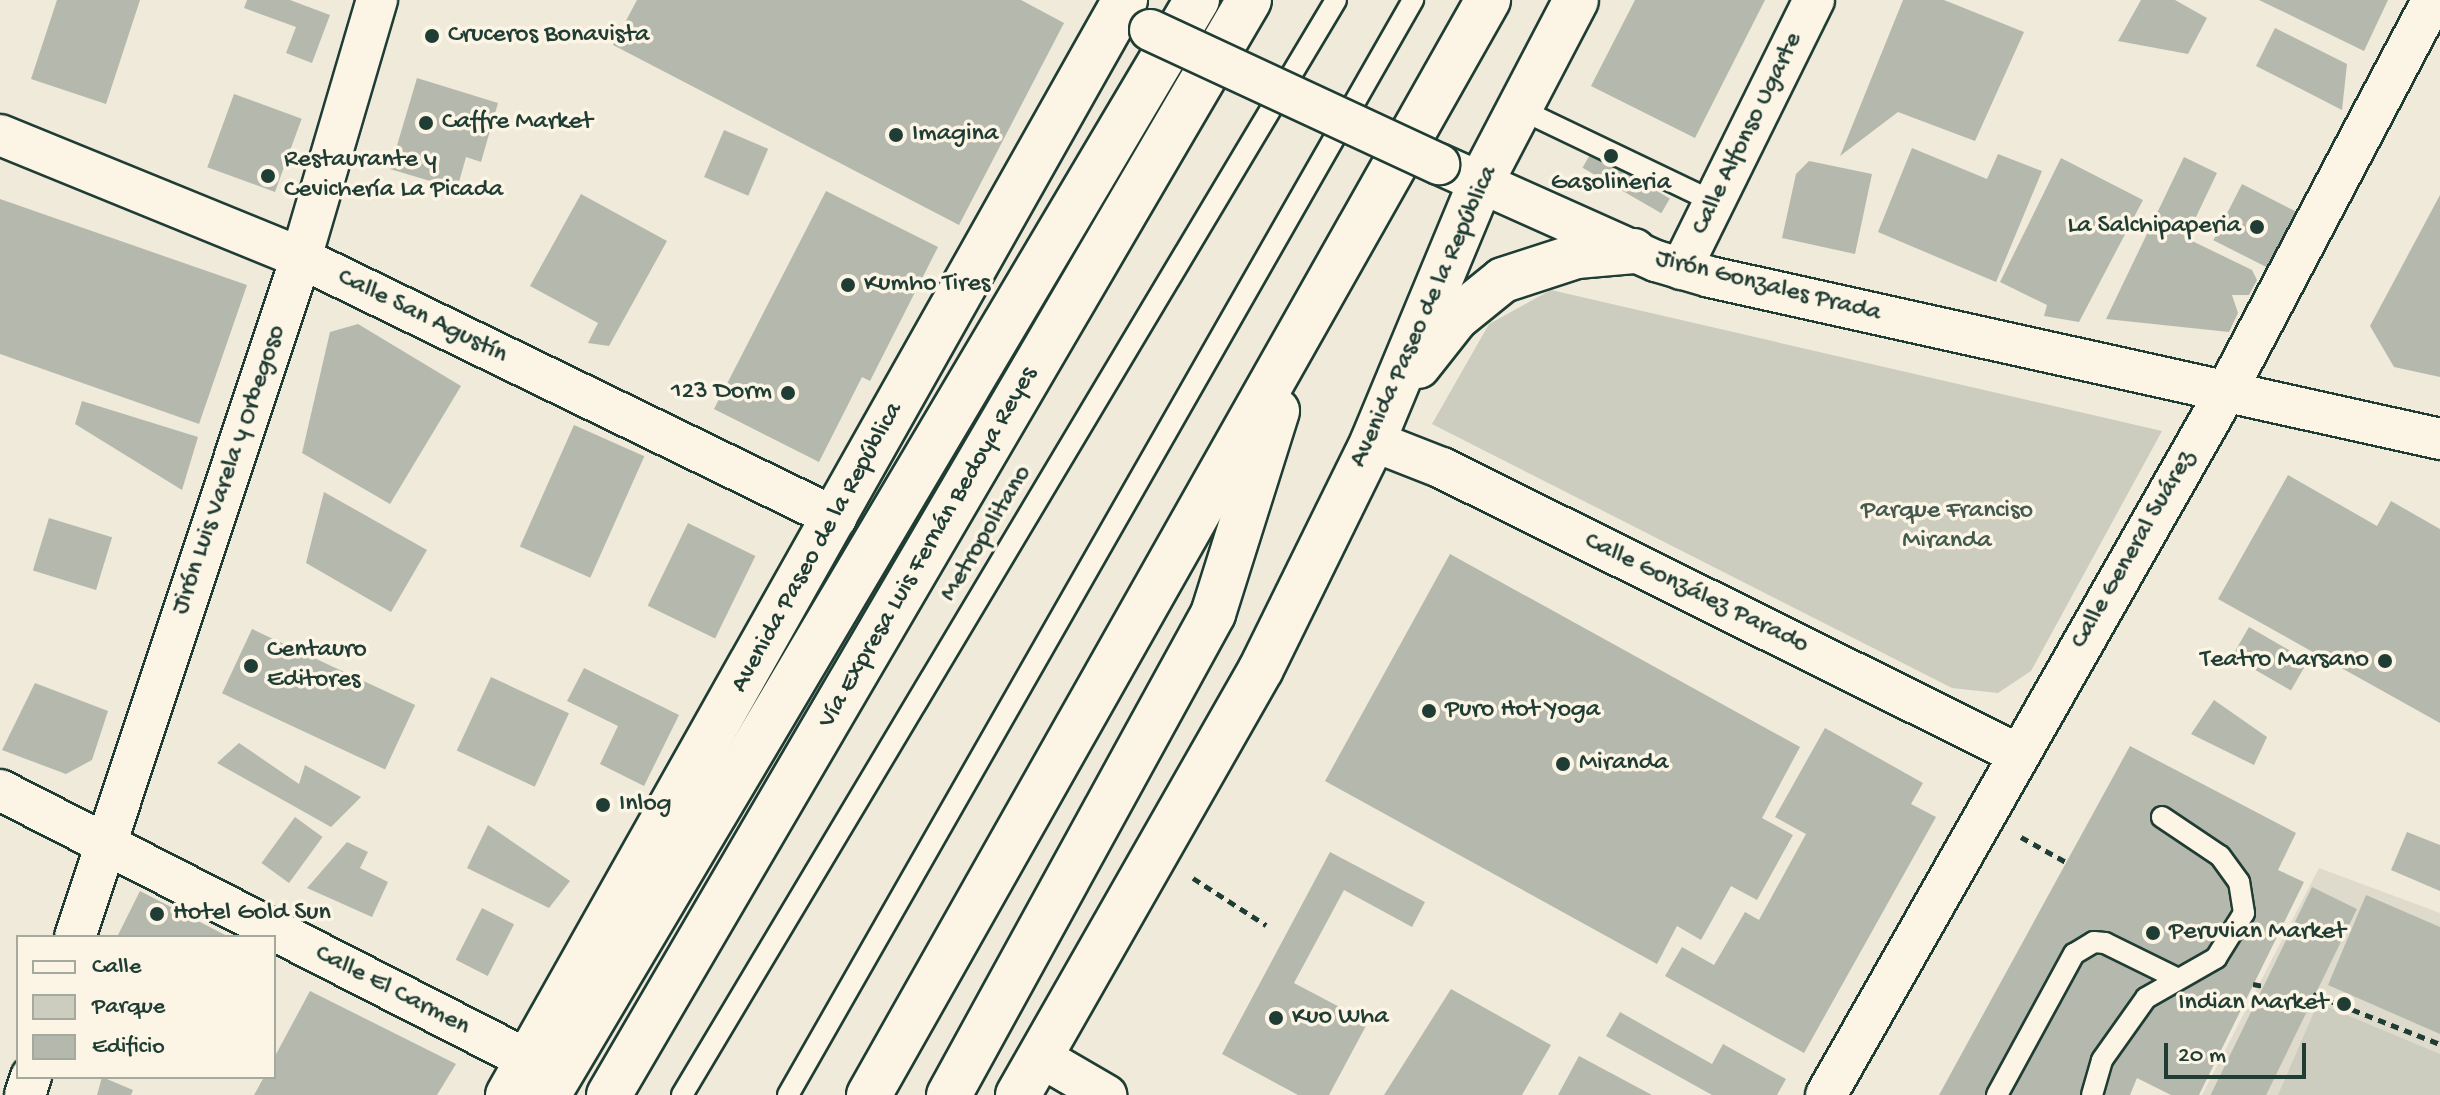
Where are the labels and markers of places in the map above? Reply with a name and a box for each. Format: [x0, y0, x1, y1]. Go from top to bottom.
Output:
place label: Cruceros Bonavista [448, 20, 649, 52]
marker: Cruceros Bonavista [423, 27, 441, 45]
place label: Caffre Market [442, 107, 593, 139]
marker: Caffre Market [417, 114, 435, 132]
place label: Imagina [912, 119, 998, 151]
marker: Imagina [887, 126, 905, 144]
place label: Restaurante y Cevichería La Picada [284, 145, 503, 206]
marker: Gasolineria [1602, 147, 1620, 165]
marker: Restaurante y Cevichería La Picada [259, 167, 277, 185]
place label: Gasolineria [1551, 168, 1671, 200]
place label: La Salchipaperia [2068, 211, 2241, 243]
marker: La Salchipaperia [2248, 218, 2266, 236]
place label: Kumho Tires [864, 269, 990, 301]
marker: Kumho Tires [839, 276, 857, 294]
place label: 123 Dorm [671, 377, 772, 409]
marker: 123 Dorm [779, 384, 797, 402]
place label: Centauro Editores [267, 635, 367, 696]
place label: Teatro Marsano [2200, 645, 2369, 677]
marker: Teatro Marsano [2376, 652, 2394, 670]
marker: Centauro Editores [242, 657, 260, 675]
place label: Puro Hot Yoga [1445, 695, 1600, 727]
marker: Puro Hot Yoga [1420, 702, 1438, 720]
place label: Miranda [1579, 748, 1668, 780]
marker: Miranda [1554, 755, 1572, 773]
place label: Inlog [619, 789, 672, 821]
marker: Inlog [594, 796, 612, 814]
place label: Hotel Gold Sun [173, 898, 331, 930]
marker: Hotel Gold Sun [148, 905, 166, 923]
place label: Peruvian Market [2169, 917, 2346, 949]
marker: Peruvian Market [2144, 924, 2162, 942]
place label: Indian Market [2178, 988, 2328, 1020]
marker: Indian Market [2335, 995, 2353, 1013]
place label: Kuo Wha [1292, 1002, 1389, 1034]
marker: Kuo Wha [1267, 1009, 1285, 1027]

